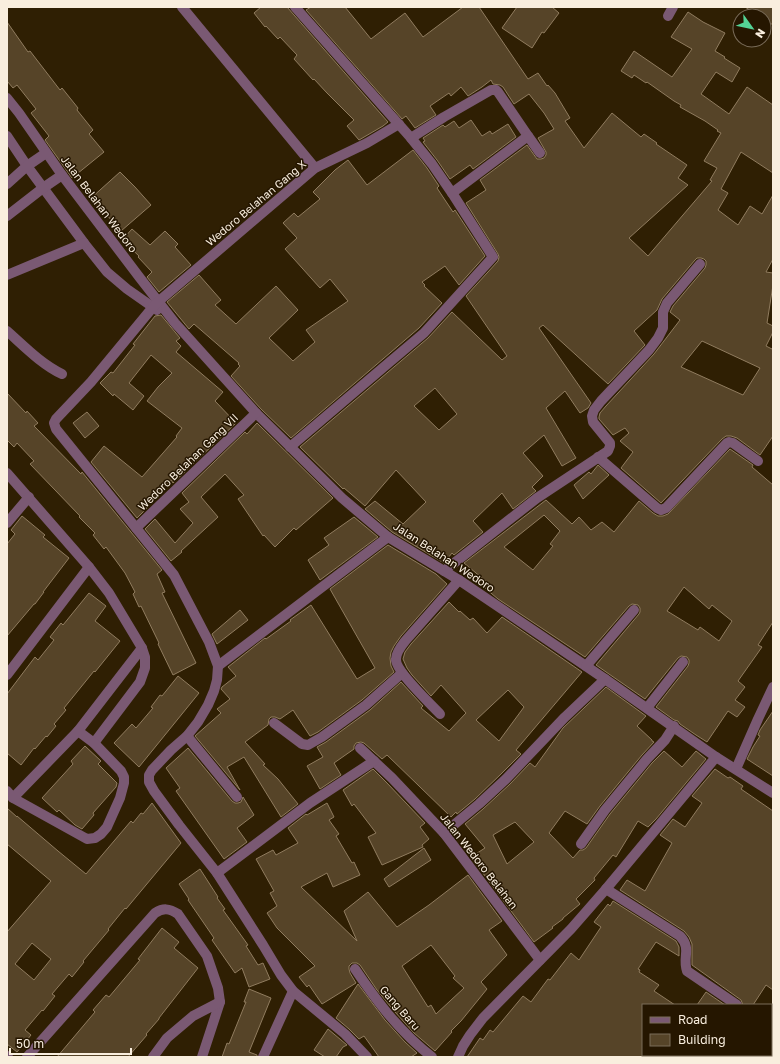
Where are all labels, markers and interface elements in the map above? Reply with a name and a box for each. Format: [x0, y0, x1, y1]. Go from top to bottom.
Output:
north arrow [732, 8, 772, 48]
text: N [753, 27, 769, 41]
street label: Jalan Belahan Wedoro [59, 153, 140, 255]
street label: Wedoro Belahan Gang X [203, 157, 308, 248]
street label: Wedoro Belahan Gang VII [135, 410, 240, 513]
street label: Jalan Belahan Wedoro [391, 519, 498, 594]
street label: Jalan Wedoro Belahan [438, 810, 521, 911]
street label: Gang Baru [378, 983, 423, 1033]
legend [642, 1004, 772, 1056]
text: Road [678, 1012, 707, 1027]
scale bar [10, 1030, 131, 1056]
text: Building [678, 1032, 726, 1047]
text: 50 m [16, 1036, 44, 1051]

